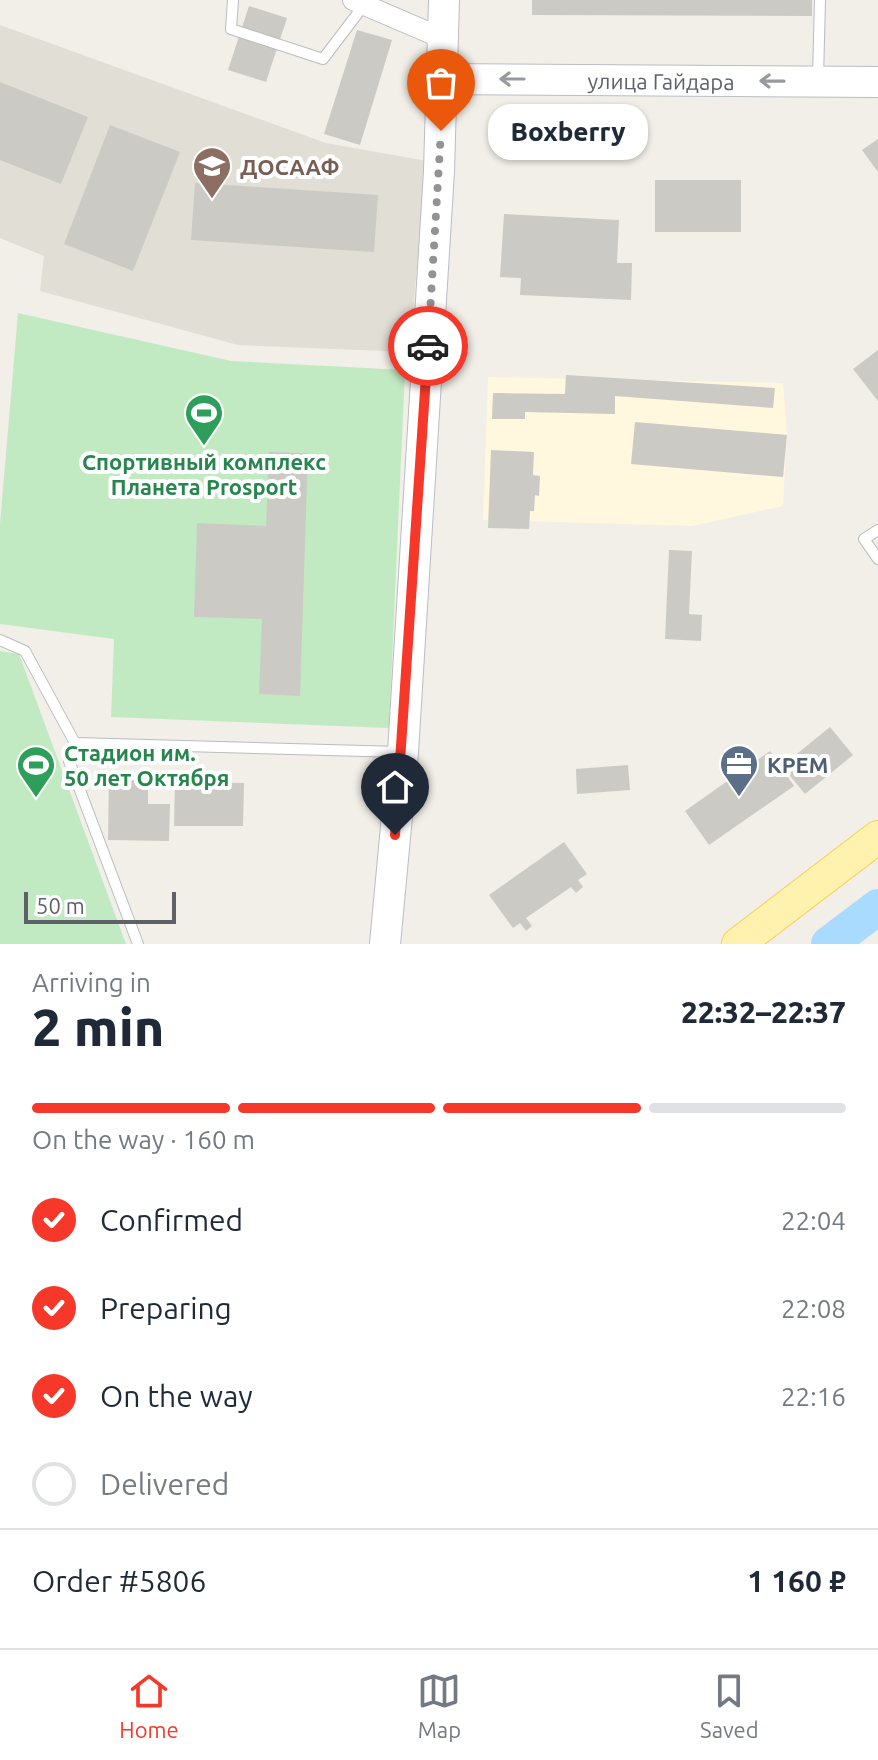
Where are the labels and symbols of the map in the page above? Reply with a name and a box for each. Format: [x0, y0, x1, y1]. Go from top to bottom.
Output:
pin [407, 49, 475, 131]
street label: улица Гайдара [587, 67, 735, 94]
one-way arrow [499, 71, 526, 87]
one-way arrow [759, 74, 786, 89]
callout: Boxberry [489, 103, 649, 159]
school or university icon: ДОСААФ [191, 145, 233, 200]
place label: ДОСААФ [240, 154, 340, 179]
courier [388, 306, 468, 386]
sports icon: Спортивный комплекс Планета Prosport [183, 392, 225, 447]
place label: Спортивный комплекс Планета Prosport [82, 449, 326, 499]
place label: Стадион им. 50 лет Октября [64, 740, 229, 790]
office icon: КРЕМ [718, 743, 760, 798]
sports icon: Стадион им. 50 лет Октября [15, 744, 57, 799]
place label: КРЕМ [767, 752, 828, 777]
pin [361, 753, 429, 835]
scale bar [24, 888, 176, 924]

